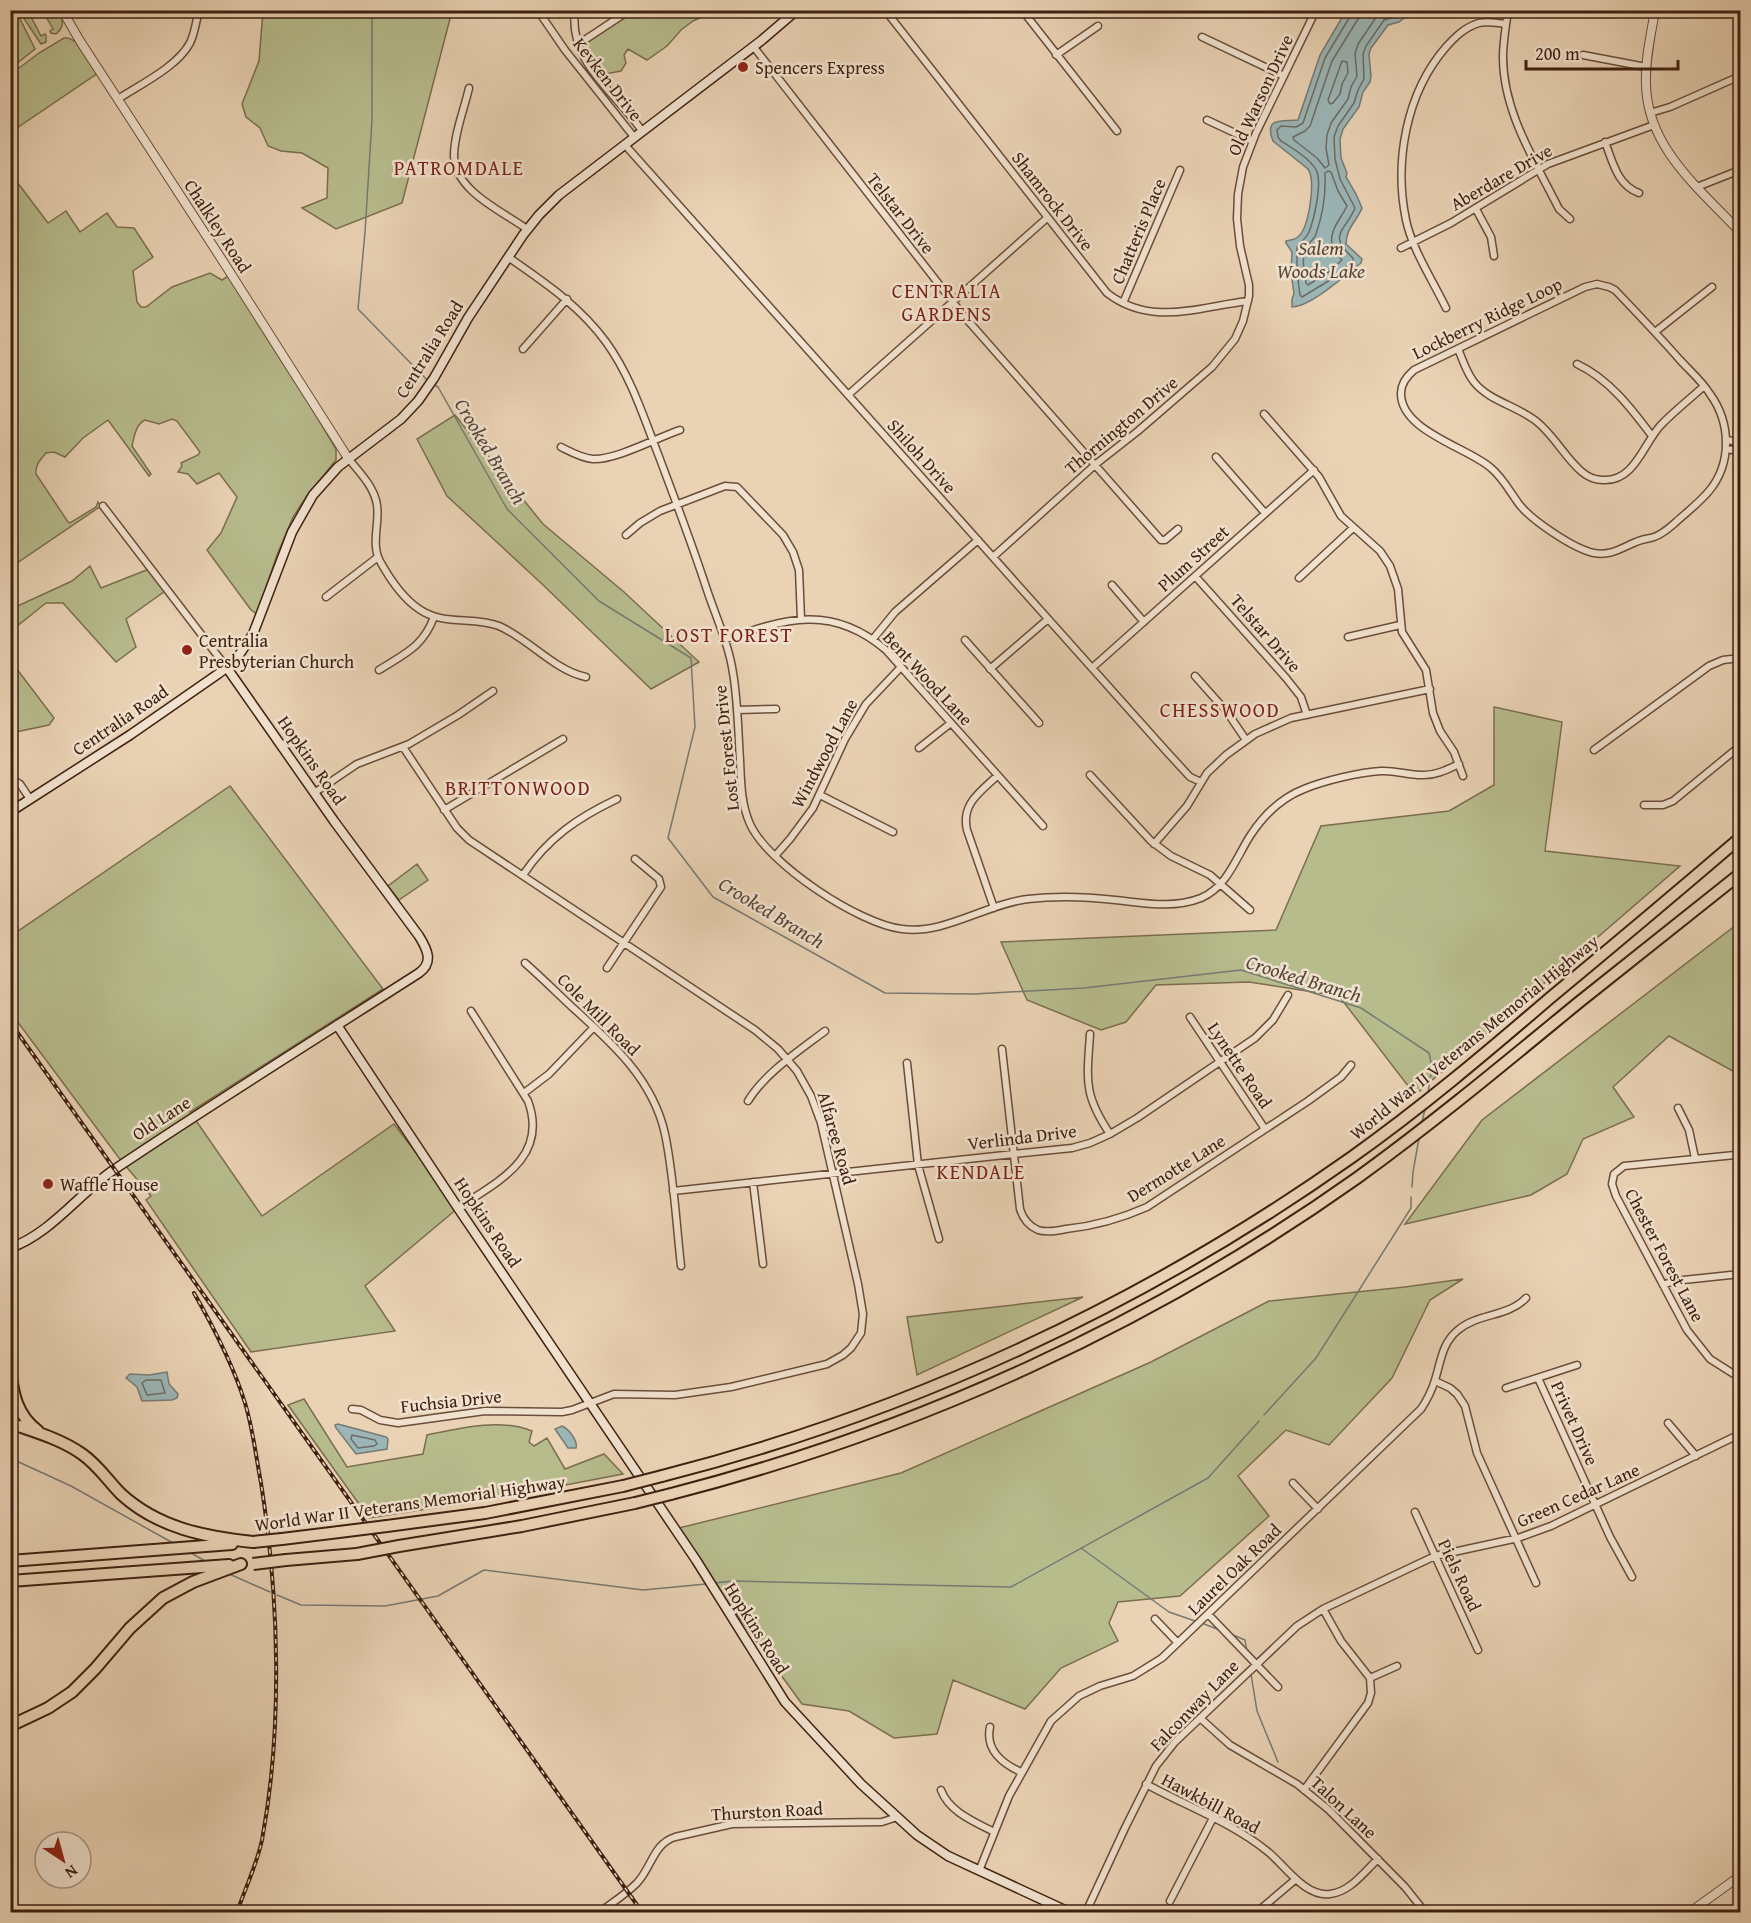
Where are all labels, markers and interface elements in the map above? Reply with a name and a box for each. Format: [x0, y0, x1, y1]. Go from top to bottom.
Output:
street label: Old Warson Drive [1220, 30, 1300, 160]
street label: Kevken Drive [567, 31, 649, 127]
scale bar [1526, 33, 1678, 71]
text: 200 m [1535, 40, 1580, 67]
place label: Spencers Express [755, 54, 885, 81]
marker: Spencers Express [736, 60, 750, 74]
street label: Aberdare Drive [1445, 137, 1557, 217]
street label: Shamrock Drive [1006, 146, 1100, 256]
district label: PATROMDALE [394, 153, 524, 182]
street label: Telstar Drive [861, 167, 941, 259]
street label: Chalkley Road [178, 174, 259, 278]
street label: Chatteris Place [1104, 174, 1172, 288]
water label: Salem Woods Lake [1277, 233, 1365, 285]
street label: Lockberry Ridge Loop [1408, 270, 1567, 366]
district label: CENTRALIA GARDENS [892, 276, 1002, 328]
street label: Centralia Road [388, 295, 470, 403]
street label: Thornington Drive [1058, 369, 1184, 481]
water label: Crooked Branch [448, 392, 534, 510]
street label: Shiloh Drive [881, 413, 963, 499]
street label: Plum Street [1151, 518, 1235, 598]
street label: Telstar Drive [1224, 588, 1308, 678]
district label: LOST FOREST [665, 620, 793, 649]
street label: Bent Wood Lane [877, 624, 979, 732]
place label: Centralia Presbyterian Church [199, 627, 354, 675]
marker: Centralia Presbyterian Church [180, 643, 194, 657]
street label: Centralia Road [67, 678, 174, 762]
street label: Lost Forest Drive [706, 684, 746, 812]
street label: Windwood Lane [784, 694, 864, 812]
district label: CHESSWOOD [1160, 695, 1280, 724]
street label: Hopkins Road [271, 710, 353, 811]
district label: BRITTONWOOD [445, 773, 591, 802]
water label: Crooked Branch [713, 869, 831, 955]
street label: World War II Veterans Memorial Highway [1344, 928, 1604, 1146]
water label: Crooked Branch [1243, 947, 1365, 1009]
street label: Cole Mill Road [551, 966, 647, 1062]
street label: Lynette Road [1201, 1016, 1279, 1114]
street label: Alfaree Road [811, 1088, 863, 1188]
street label: Old Lane [126, 1089, 196, 1147]
street label: Verlinda Drive [966, 1117, 1078, 1157]
street label: Dermotte Lane [1122, 1127, 1230, 1209]
district label: KENDALE [936, 1157, 1026, 1186]
place label: Waffle House [60, 1171, 159, 1198]
street label: Hopkins Road [448, 1171, 528, 1273]
marker: Waffle House [41, 1177, 55, 1191]
street label: Chester Forest Lane [1618, 1183, 1712, 1327]
street label: Privet Drive [1544, 1376, 1606, 1470]
street label: Fuchsia Drive [399, 1382, 503, 1420]
street label: Green Cedar Lane [1512, 1456, 1644, 1534]
street label: World War II Veterans Memorial Highway [253, 1468, 567, 1538]
street label: Laurel Oak Road [1181, 1517, 1287, 1621]
street label: Piels Road [1431, 1534, 1489, 1616]
street label: Hopkins Road [718, 1577, 796, 1680]
street label: Falconway Lane [1143, 1653, 1245, 1757]
street label: Hawkbill Road [1157, 1766, 1265, 1841]
street label: Talon Lane [1305, 1769, 1383, 1845]
street label: Thurston Road [710, 1795, 824, 1827]
north arrow [33, 1830, 93, 1890]
text: N [60, 1859, 83, 1885]

